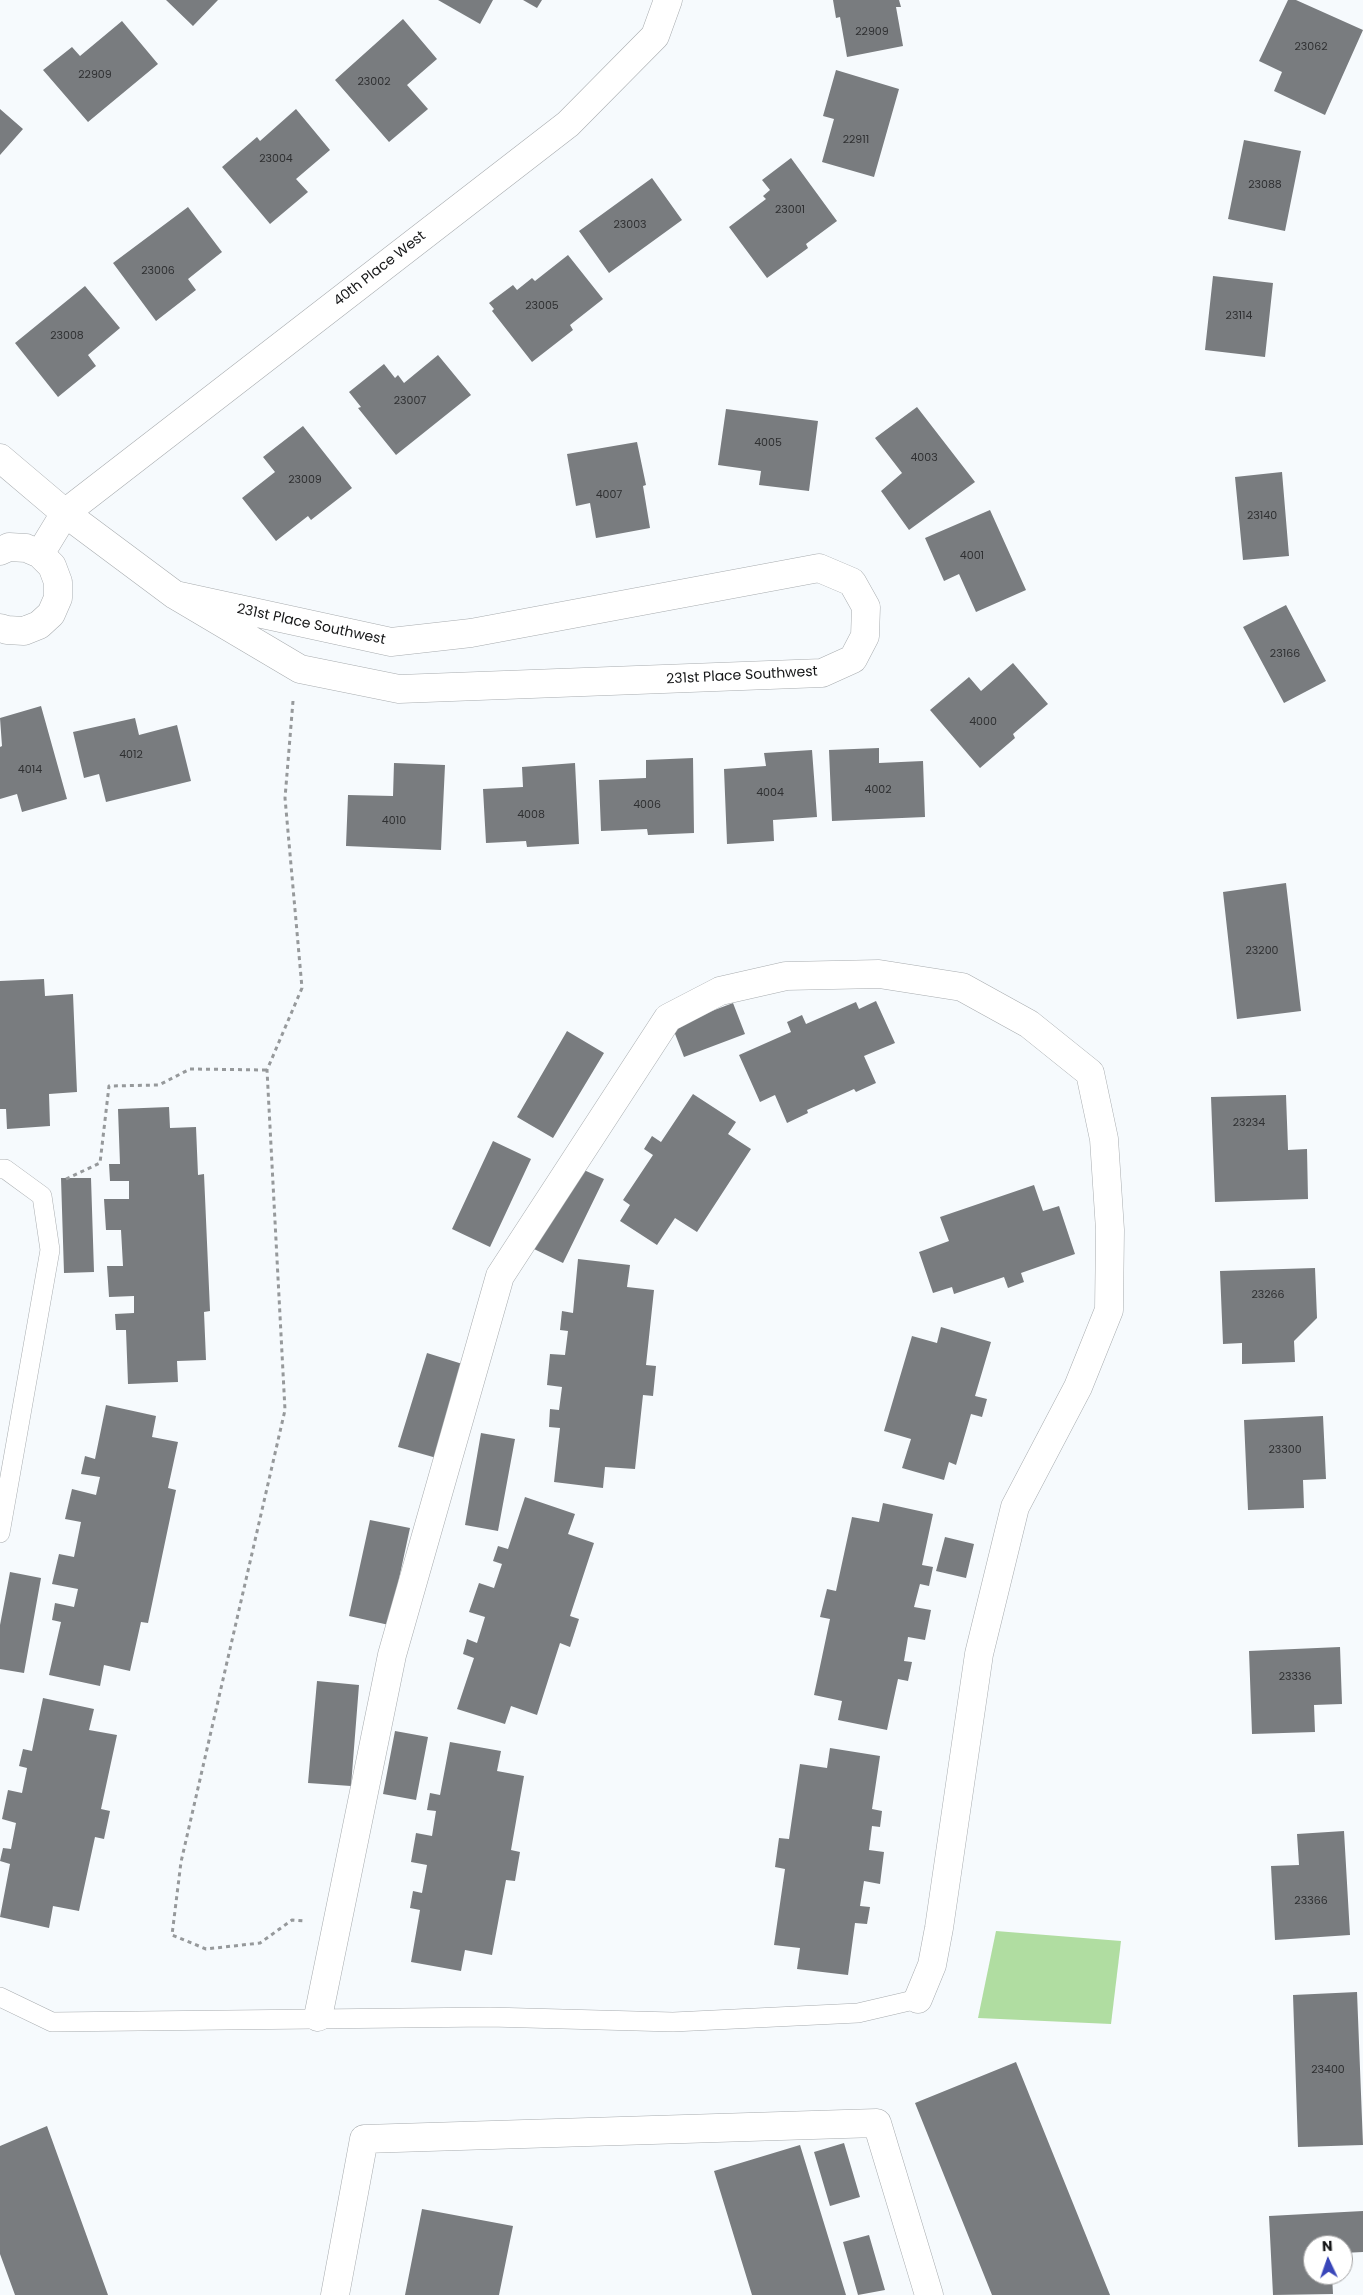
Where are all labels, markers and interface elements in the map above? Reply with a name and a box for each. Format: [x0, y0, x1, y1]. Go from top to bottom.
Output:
house number: 22909 [855, 25, 889, 39]
house number: 23062 [1294, 40, 1328, 54]
house number: 22909 [78, 68, 112, 82]
house number: 23002 [358, 75, 390, 89]
house number: 22911 [843, 133, 869, 147]
house number: 23004 [259, 152, 293, 166]
house number: 23088 [1248, 178, 1282, 192]
house number: 23001 [775, 203, 805, 217]
house number: 23003 [613, 218, 647, 232]
street label: 40th Place West [331, 228, 429, 310]
house number: 23006 [141, 264, 175, 278]
house number: 23005 [525, 299, 559, 313]
house number: 23114 [1226, 309, 1252, 323]
house number: 23008 [50, 329, 84, 343]
house number: 23007 [394, 394, 426, 408]
house number: 4005 [754, 436, 782, 450]
house number: 4003 [910, 451, 938, 465]
house number: 23009 [288, 473, 322, 487]
house number: 4007 [596, 488, 622, 502]
house number: 23140 [1247, 509, 1277, 523]
house number: 4001 [960, 549, 984, 563]
street label: 231st Place Southwest [235, 601, 387, 649]
house number: 23166 [1270, 647, 1300, 661]
street label: 231st Place Southwest [666, 664, 818, 688]
house number: 4000 [969, 715, 997, 729]
house number: 4012 [119, 748, 143, 762]
house number: 4014 [18, 763, 42, 777]
house number: 4002 [864, 783, 892, 797]
house number: 4004 [756, 786, 784, 800]
house number: 4006 [633, 798, 661, 812]
house number: 4008 [517, 808, 545, 822]
house number: 4010 [382, 814, 406, 828]
house number: 23200 [1246, 944, 1278, 958]
house number: 23234 [1233, 1116, 1265, 1130]
house number: 23266 [1251, 1288, 1285, 1302]
house number: 23300 [1268, 1443, 1302, 1457]
house number: 23336 [1279, 1670, 1311, 1684]
house number: 23366 [1294, 1894, 1328, 1908]
house number: 23400 [1311, 2063, 1345, 2077]
north arrow [1303, 2235, 1353, 2285]
text: N [1321, 2236, 1333, 2256]

